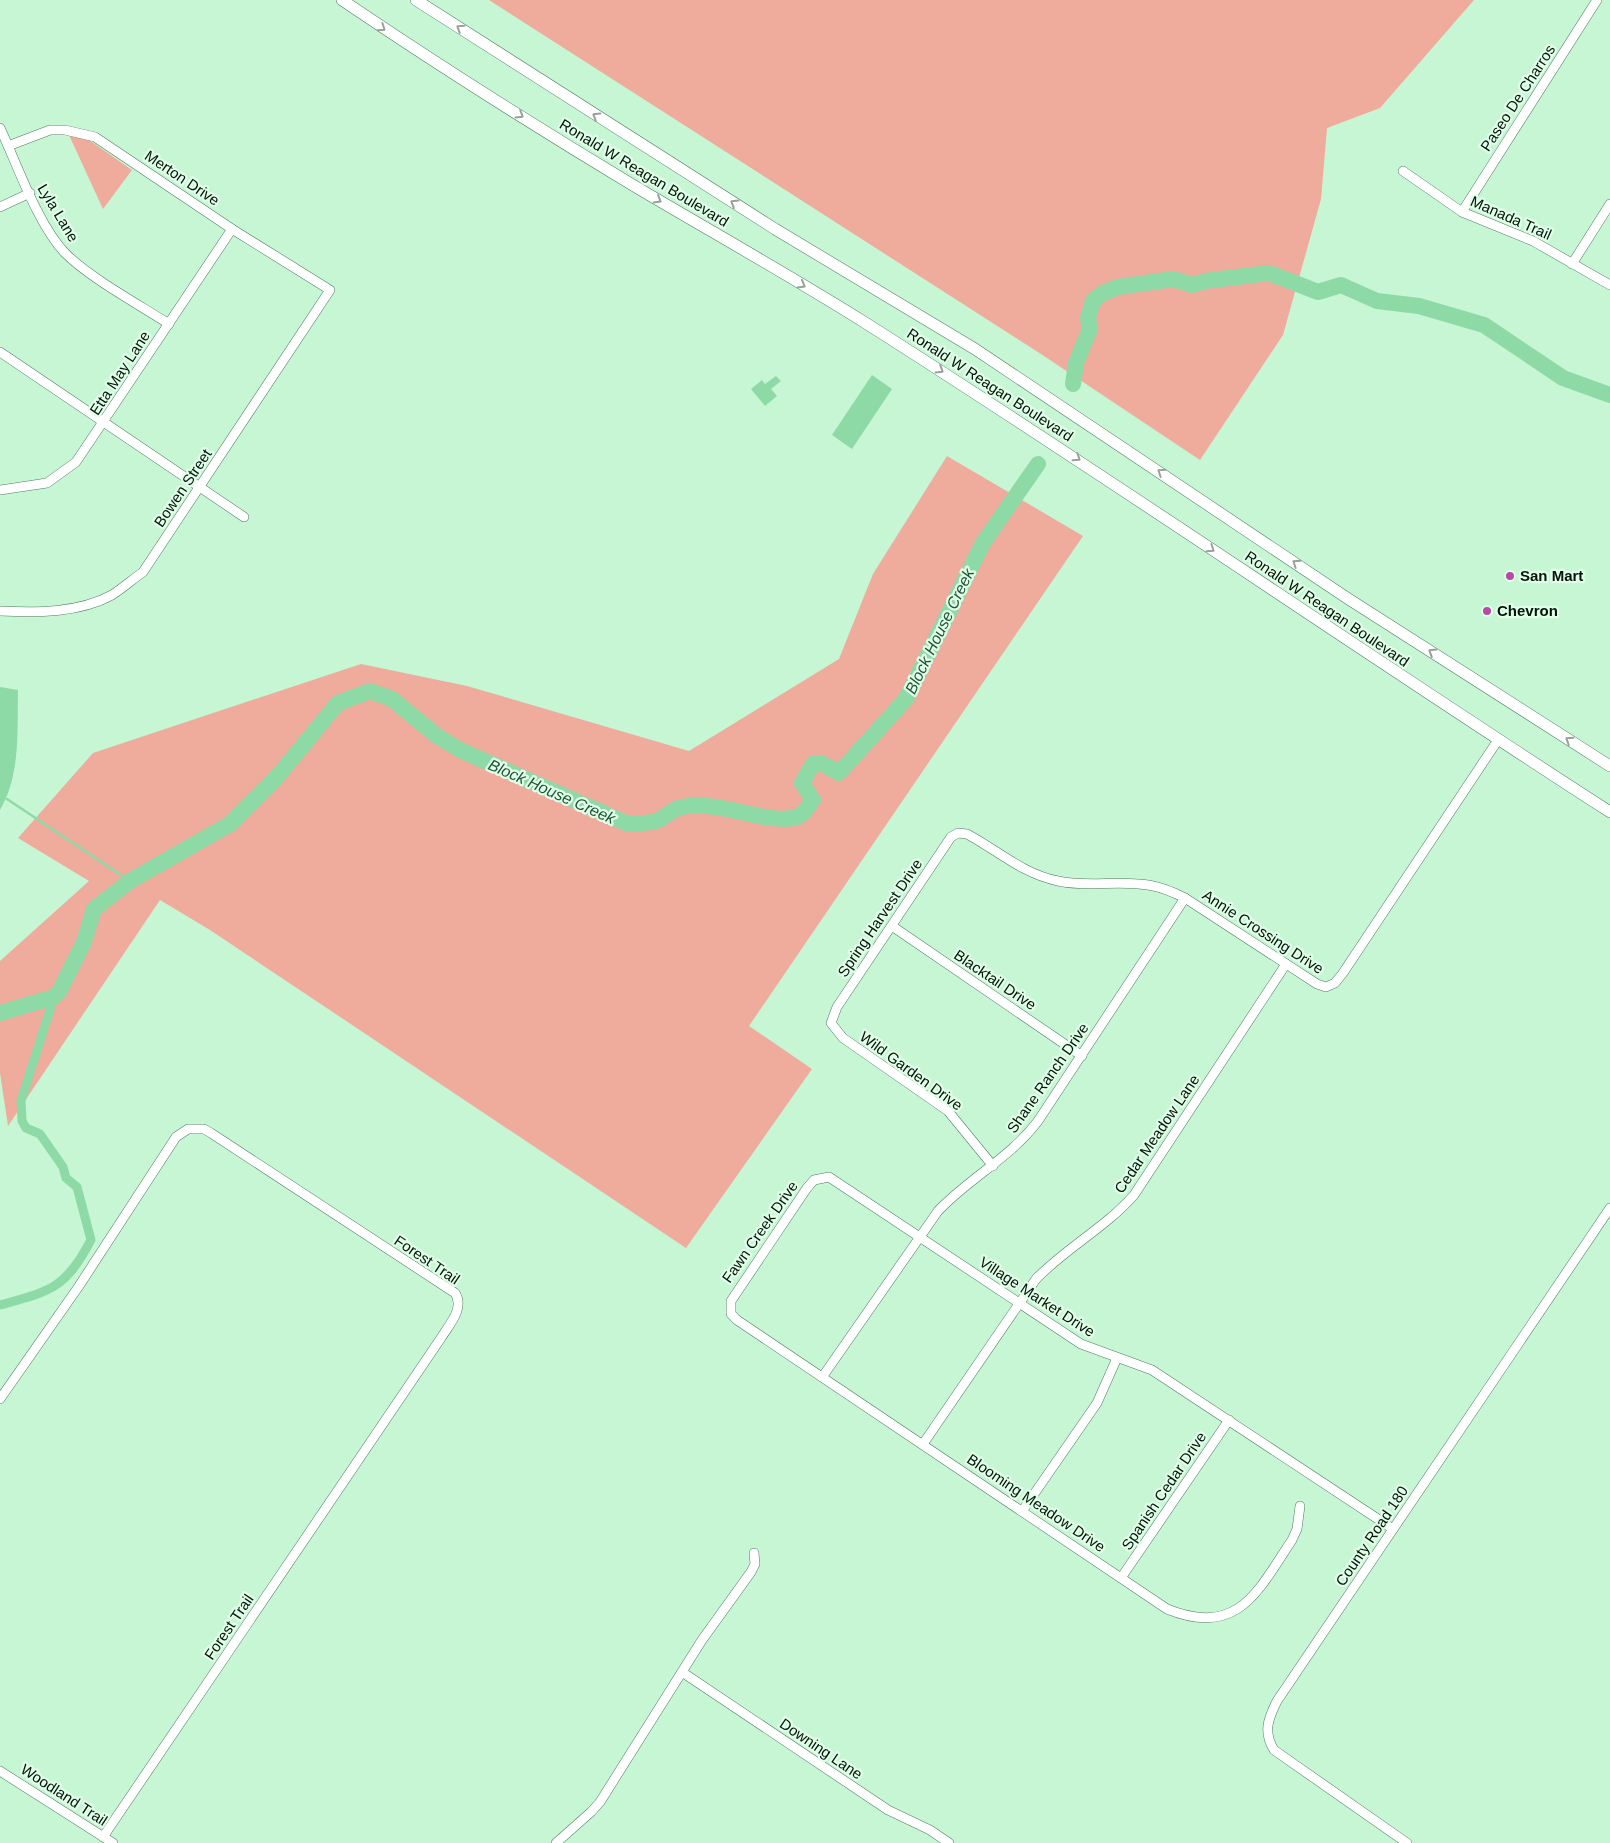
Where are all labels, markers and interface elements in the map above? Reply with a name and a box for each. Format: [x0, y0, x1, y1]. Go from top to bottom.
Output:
one-way arrow [377, 21, 386, 31]
one-way arrow [456, 25, 465, 35]
street label: Paseo De Charros [1477, 41, 1558, 154]
one-way arrow [514, 108, 523, 118]
one-way arrow [593, 113, 602, 123]
street label: Ronald W Reagan Boulevard [557, 115, 732, 230]
street label: Merton Drive [142, 147, 223, 209]
street label: Lyla Lane [35, 181, 82, 245]
street label: Manada Trail [1468, 192, 1554, 243]
one-way arrow [653, 193, 662, 203]
one-way arrow [730, 200, 740, 209]
one-way arrow [797, 278, 806, 288]
street label: Ronald W Reagan Boulevard [904, 325, 1076, 445]
street label: Etta May Lane [86, 328, 153, 418]
one-way arrow [935, 364, 944, 374]
street label: Bowen Street [150, 445, 215, 530]
one-way arrow [1071, 452, 1080, 461]
one-way arrow [1158, 469, 1167, 478]
one-way arrow [1206, 543, 1215, 552]
street label: Ronald W Reagan Boulevard [1242, 547, 1413, 670]
one-way arrow [1292, 560, 1301, 570]
water label: Block House Creek [902, 565, 978, 696]
place label: San Mart [1520, 567, 1583, 584]
marker: San Mart [1504, 570, 1516, 582]
place label: Chevron [1497, 602, 1558, 619]
marker: Chevron [1481, 605, 1493, 617]
one-way arrow [1429, 649, 1438, 658]
one-way arrow [1565, 736, 1574, 746]
water label: Block House Creek [486, 756, 619, 827]
street label: Spring Harvest Drive [834, 856, 925, 980]
street label: Annie Crossing Drive [1200, 886, 1327, 977]
street label: Blacktail Drive [951, 946, 1039, 1013]
street label: Shane Ranch Drive [1003, 1020, 1092, 1136]
street label: Wild Garden Drive [857, 1028, 966, 1113]
street label: Cedar Meadow Lane [1111, 1071, 1203, 1196]
street label: Fawn Creek Drive [718, 1178, 801, 1286]
street label: Forest Trail [391, 1232, 463, 1288]
street label: Village Market Drive [976, 1253, 1098, 1340]
street label: Spanish Cedar Drive [1118, 1429, 1209, 1553]
street label: Blooming Meadow Drive [964, 1450, 1108, 1555]
street label: County Road 180 [1332, 1483, 1411, 1589]
street label: Forest Trail [201, 1591, 257, 1663]
street label: Downing Lane [777, 1715, 866, 1782]
street label: Woodland Trail [18, 1760, 111, 1829]

